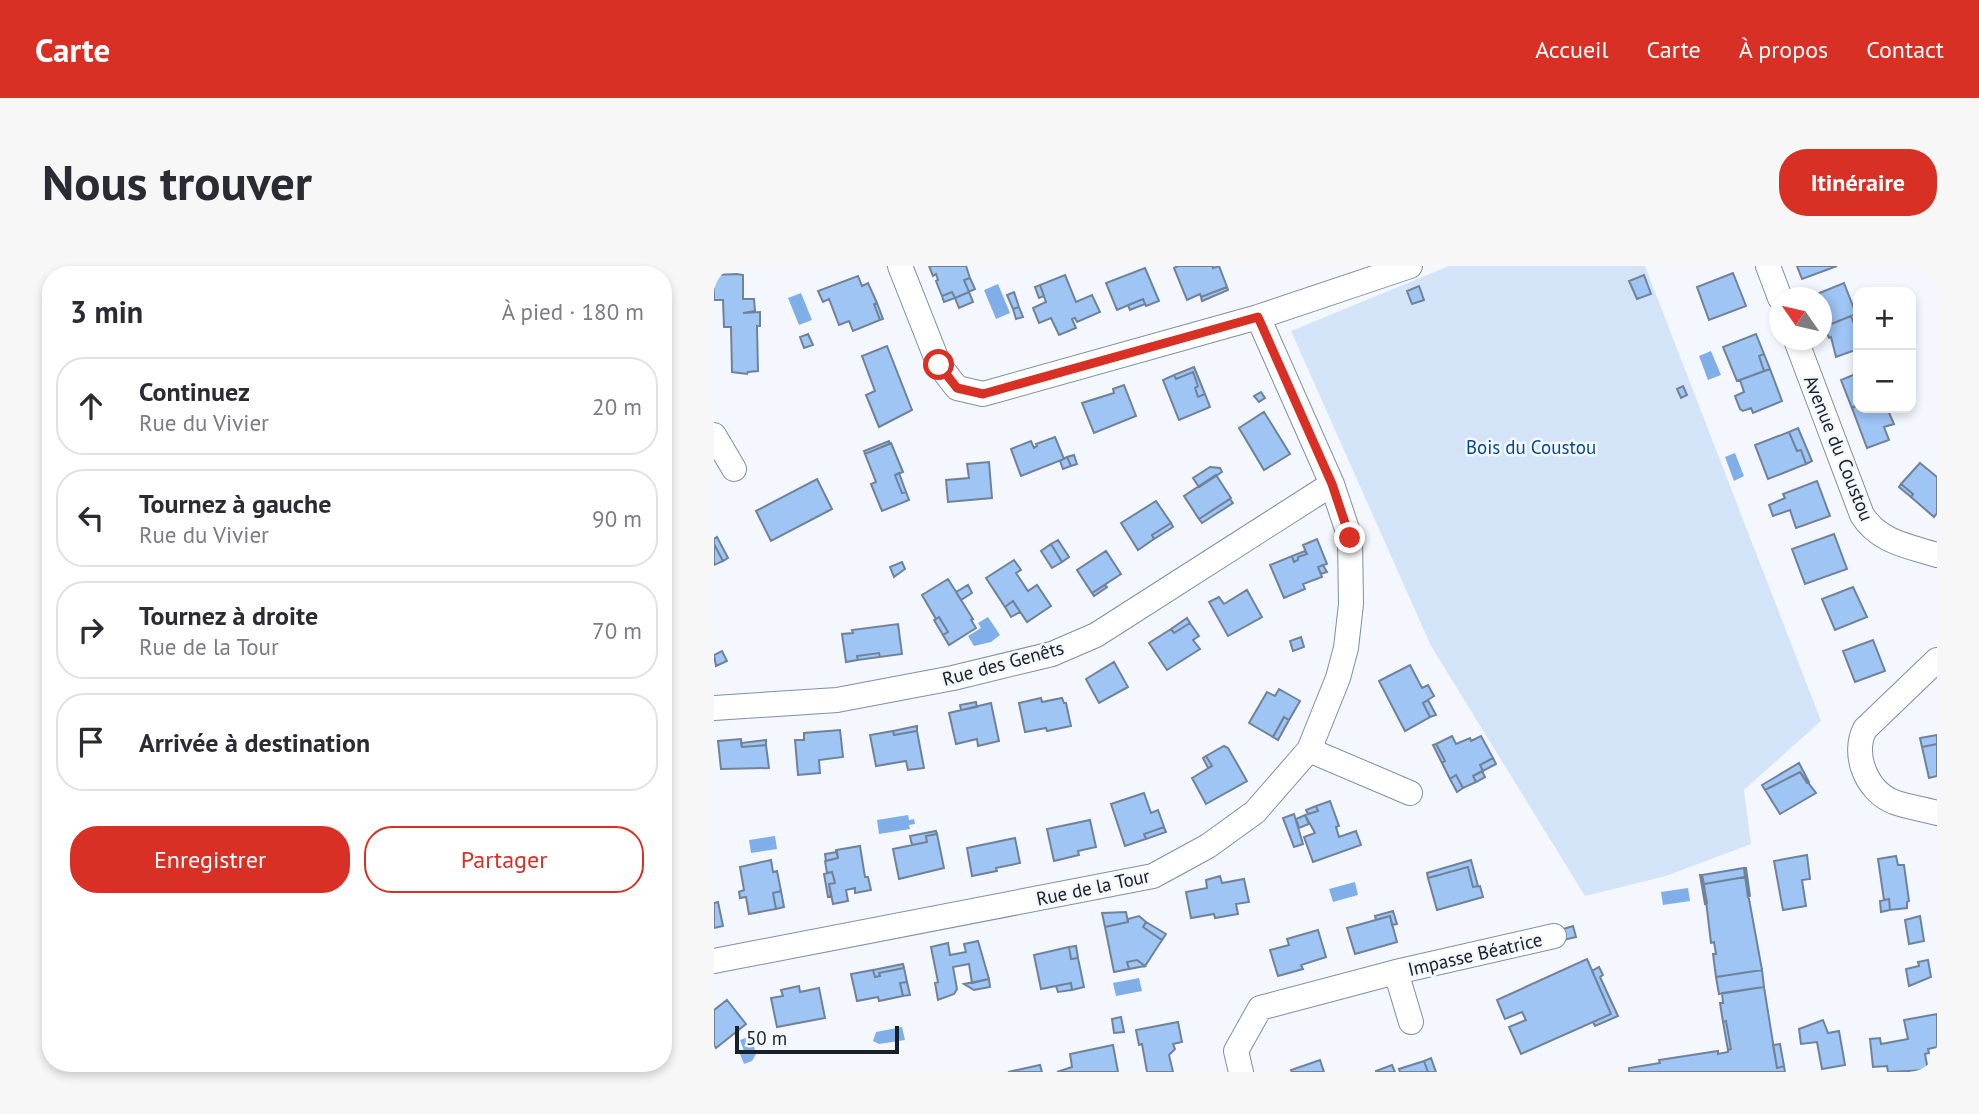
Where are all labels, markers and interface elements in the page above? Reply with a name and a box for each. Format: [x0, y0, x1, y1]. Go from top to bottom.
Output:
text: Carte [35, 28, 110, 71]
text: Accueil [1535, 34, 1609, 65]
text: Carte [1647, 34, 1701, 65]
text: À propos [1739, 34, 1828, 65]
text: Contact [1866, 34, 1944, 65]
button: Itinéraire [1779, 149, 1937, 216]
text: Nous trouver [42, 150, 312, 214]
north arrow [1769, 287, 1832, 350]
map controls [1853, 287, 1916, 413]
button: + [1853, 287, 1916, 350]
text: 3 min [70, 292, 143, 331]
text: À pied · 180 m [502, 297, 644, 326]
route start [923, 349, 954, 380]
button: − [1853, 350, 1916, 413]
street label: Avenue du Coustou [1799, 372, 1879, 524]
text: Continuez [139, 375, 250, 408]
icon: ahead [72, 387, 110, 425]
text: 20 m [592, 392, 642, 421]
text: Rue du Vivier [139, 408, 269, 437]
park label: Bois du Coustou [1466, 435, 1596, 459]
text: Tournez à gauche [139, 487, 331, 520]
icon: left [72, 499, 110, 537]
text: 90 m [592, 504, 642, 533]
text: Rue du Vivier [139, 520, 269, 549]
route end [1334, 522, 1365, 553]
text: Tournez à droite [139, 599, 318, 632]
icon: right [72, 611, 110, 649]
text: 70 m [592, 616, 642, 645]
text: Rue de la Tour [139, 632, 279, 661]
street label: Rue des Genêts [940, 635, 1066, 691]
icon: arrive [72, 723, 110, 761]
text: Arrivée à destination [139, 726, 370, 759]
button: Enregistrer [70, 826, 350, 893]
button: Partager [364, 826, 644, 893]
street label: Rue de la Tour [1034, 863, 1153, 911]
street label: Impasse Béatrice [1405, 927, 1545, 981]
scale bar [735, 1023, 900, 1055]
text: 50 m [746, 1026, 787, 1050]

